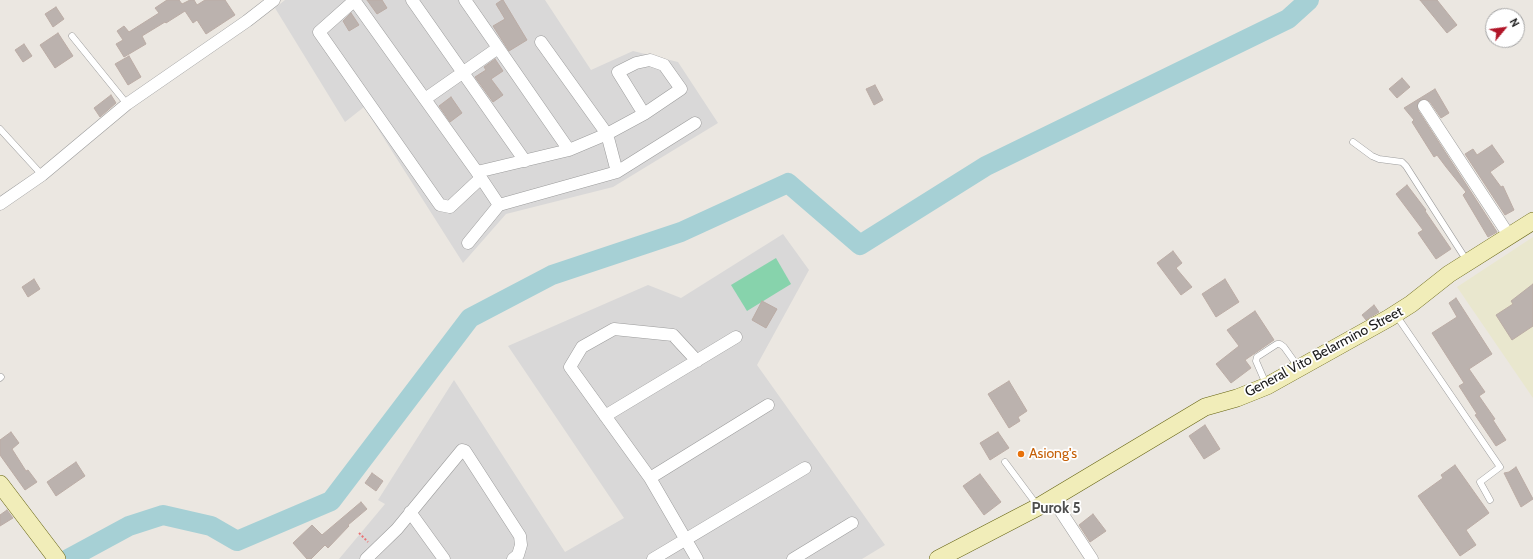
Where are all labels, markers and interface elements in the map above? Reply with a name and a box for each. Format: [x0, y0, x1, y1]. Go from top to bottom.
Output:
north arrow [1485, 8, 1525, 48]
text: N [1507, 16, 1523, 29]
street label: General Vito Belarmino Street [1242, 303, 1406, 401]
place label: Asiong's [1029, 446, 1077, 462]
marker: Asiong's [1016, 449, 1026, 459]
district label: Purok 5 [1031, 500, 1081, 518]

